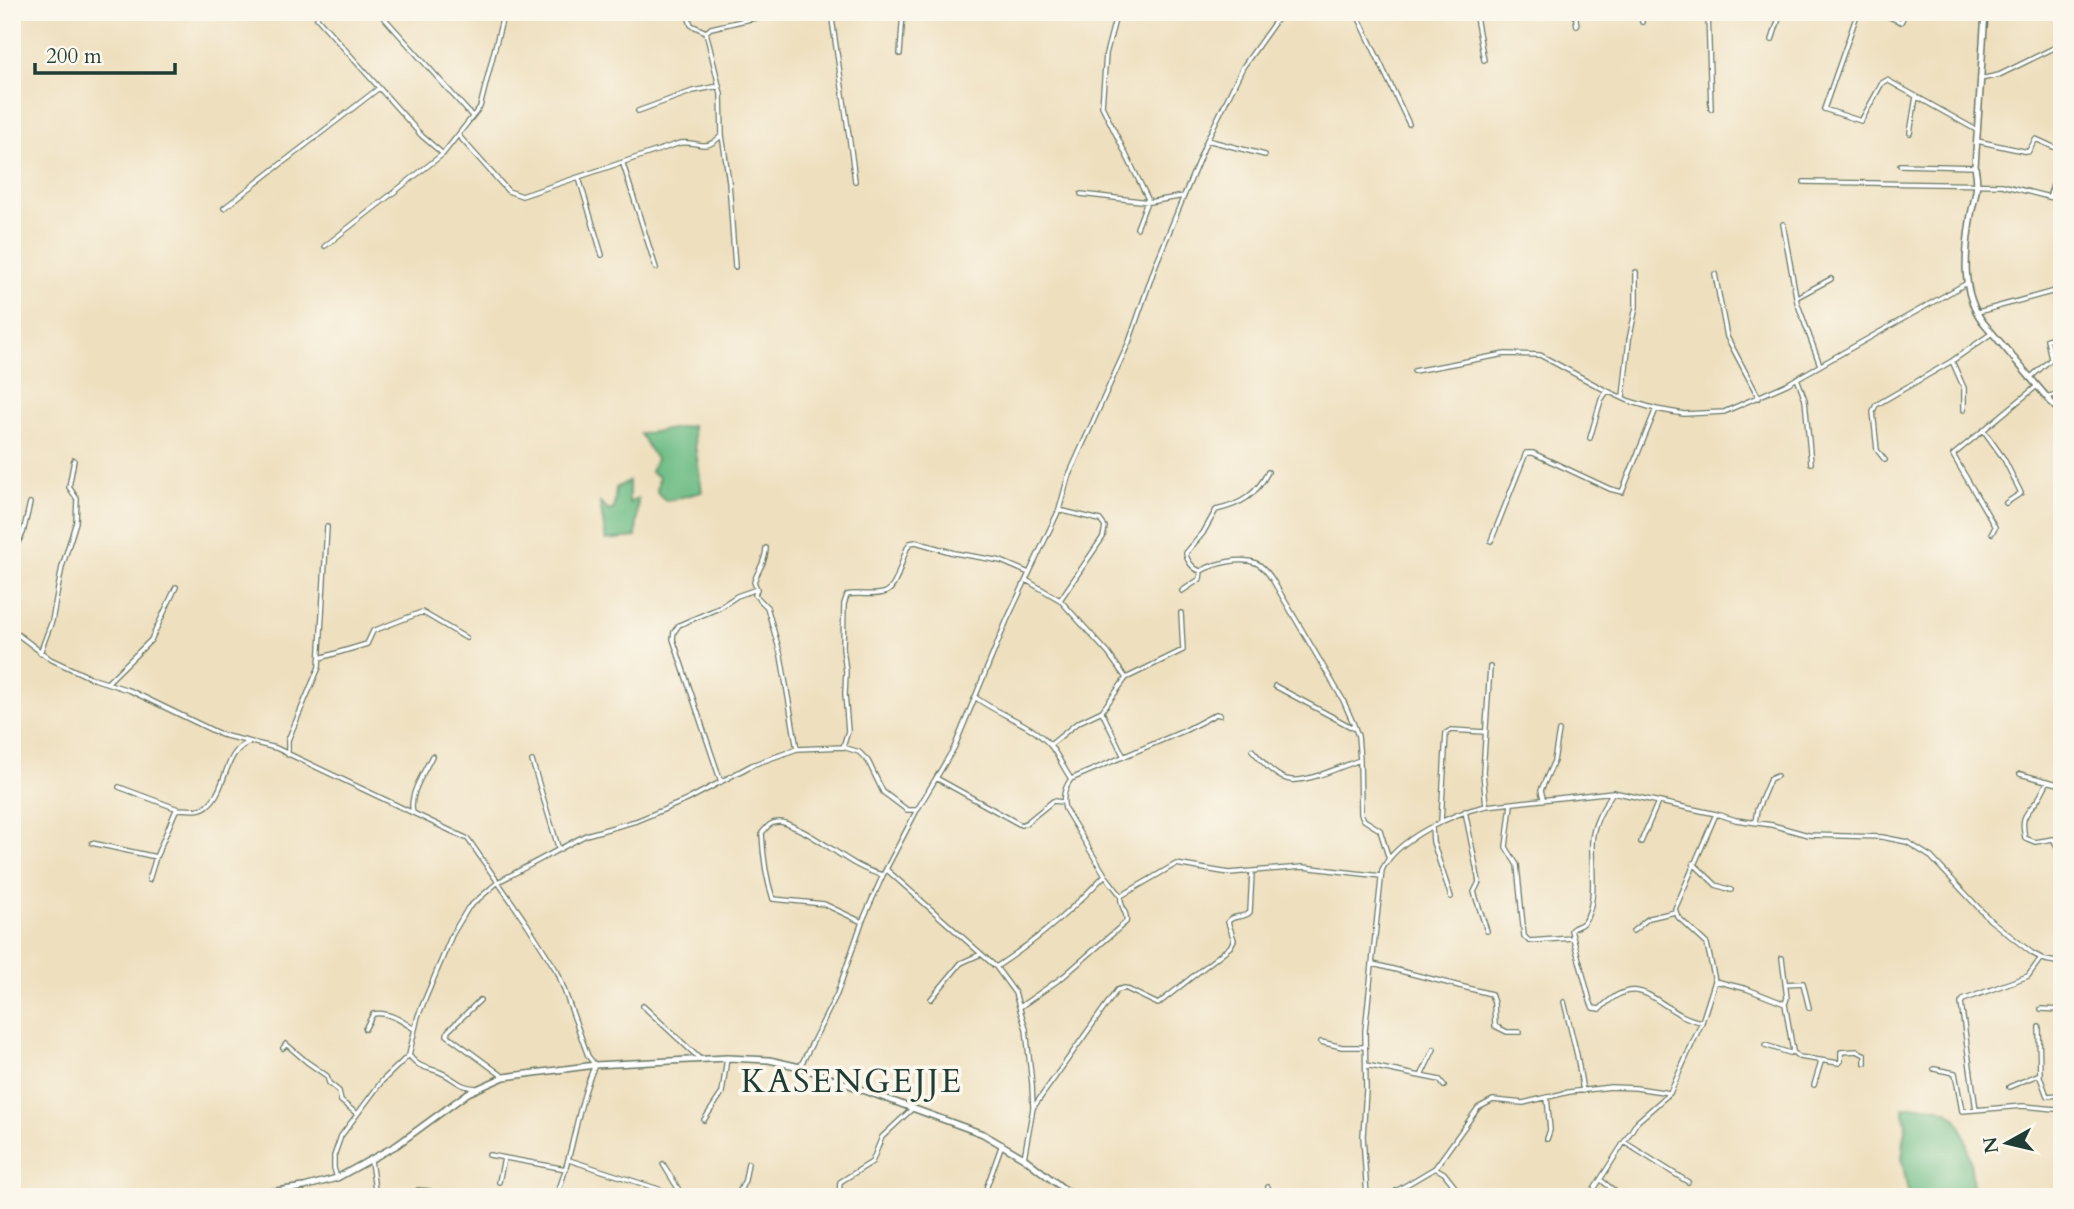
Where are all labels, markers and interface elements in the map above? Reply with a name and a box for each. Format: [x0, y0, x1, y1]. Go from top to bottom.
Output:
scale bar [35, 32, 175, 76]
text: 200 m [46, 42, 102, 71]
district label: KASENGEJJE [741, 1059, 963, 1104]
north arrow [1972, 1108, 2042, 1178]
text: N [1977, 1135, 2005, 1155]

